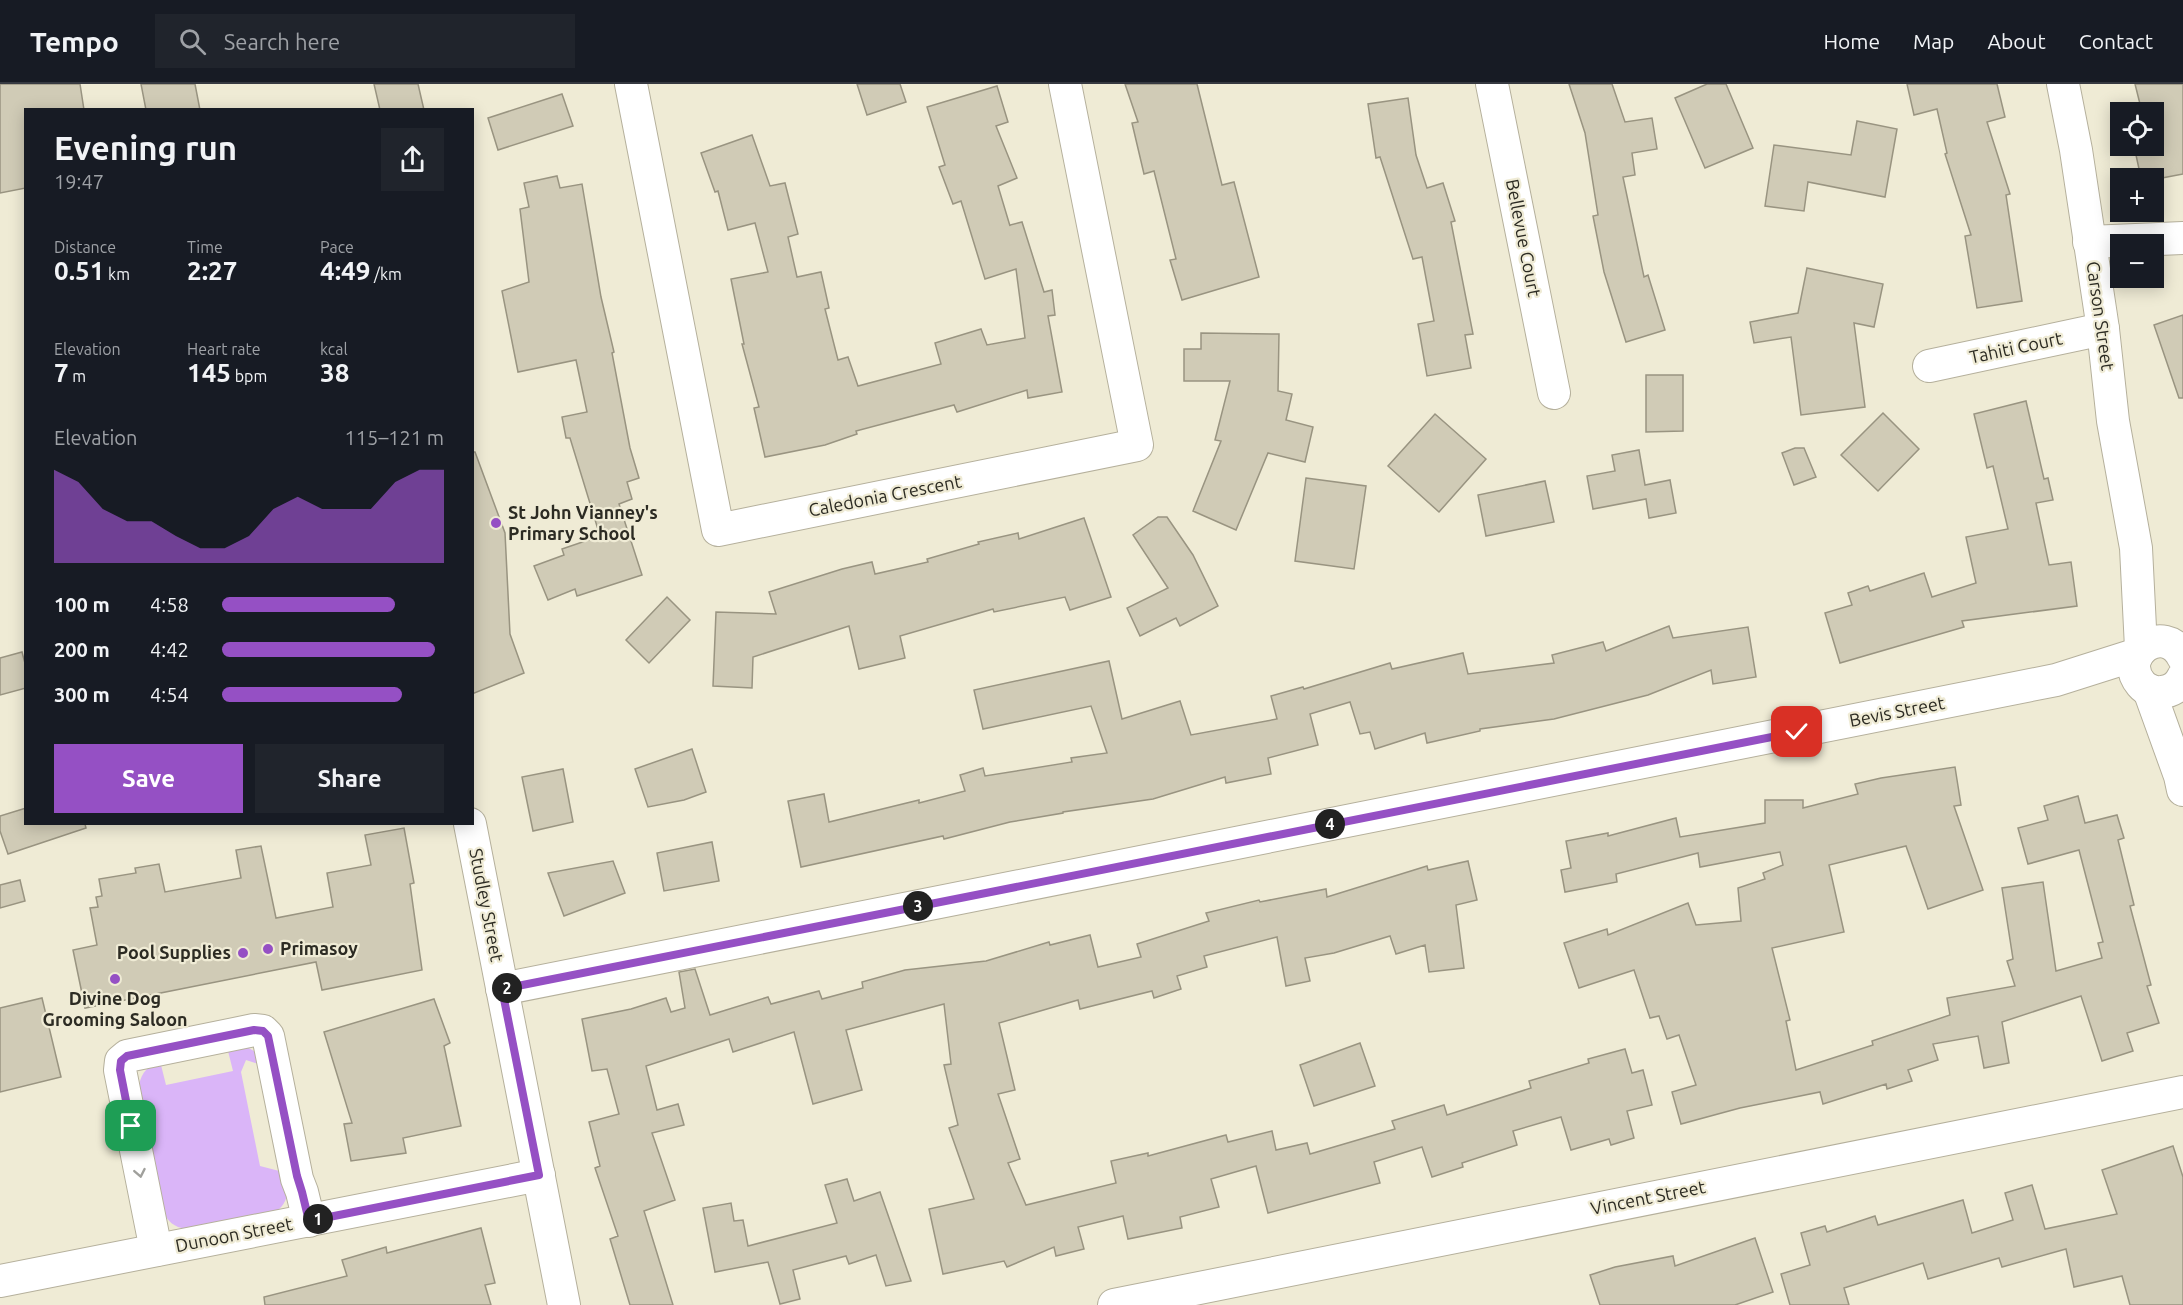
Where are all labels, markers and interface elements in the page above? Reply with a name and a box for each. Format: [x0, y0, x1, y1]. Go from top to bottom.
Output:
search box [155, 14, 575, 68]
icon: search [176, 25, 209, 58]
text: Tempo [30, 26, 119, 57]
text: Search here [224, 29, 340, 54]
text: Home [1823, 29, 1880, 53]
text: Map [1913, 29, 1954, 53]
text: About [1987, 29, 2046, 53]
text: Contact [2079, 29, 2153, 53]
map controls [2110, 102, 2164, 288]
button: locate [2110, 102, 2164, 156]
button: share [381, 128, 444, 191]
text: Evening run [54, 129, 237, 166]
button: + [2110, 168, 2164, 222]
text: 19:47 [54, 170, 104, 193]
street label: Bellevue Court [1503, 177, 1545, 298]
button: − [2110, 234, 2164, 288]
text: Distance [54, 238, 116, 256]
text: Time [187, 238, 223, 256]
text: Pace [320, 238, 354, 256]
text: 0.51 [54, 256, 104, 285]
text: 2:27 [187, 256, 237, 285]
text: 4:49 [320, 256, 370, 285]
street label: Carson Street [2083, 260, 2119, 372]
text: km [104, 265, 130, 283]
text: /km [370, 265, 402, 283]
street label: Tahiti Court [1967, 327, 2064, 367]
text: Elevation [54, 340, 121, 358]
text: Heart rate [187, 340, 261, 358]
text: kcal [320, 340, 348, 358]
text: 7 [54, 358, 69, 387]
text: 145 [187, 358, 231, 387]
text: 38 [320, 358, 349, 387]
text: m [69, 367, 86, 385]
text: bpm [231, 367, 267, 385]
text: Elevation [54, 426, 137, 449]
text: 115–121 m [345, 426, 444, 449]
street label: Caledonia Crescent [807, 470, 963, 520]
place label: St John Vianney's Primary School [508, 502, 658, 543]
marker: St John Vianney's Primary School [489, 516, 503, 530]
text: 100 m [54, 593, 110, 616]
text: 4:58 [150, 593, 189, 616]
text: 200 m [54, 638, 110, 661]
text: 4:42 [150, 638, 189, 661]
text: 300 m [54, 683, 110, 706]
text: 4:54 [150, 683, 189, 706]
street label: Bevis Street [1847, 692, 1946, 730]
pin [1771, 706, 1822, 757]
icon: check [1780, 715, 1813, 748]
button: Save [54, 744, 243, 813]
button: Share [255, 744, 444, 813]
pin: 4 [1315, 809, 1345, 839]
text: 4 [1325, 815, 1335, 833]
street label: Studley Street [466, 846, 508, 963]
pin: 3 [903, 891, 933, 921]
text: 3 [913, 897, 923, 915]
place label: Primasoy [280, 938, 358, 958]
place label: Pool Supplies [117, 942, 231, 962]
marker: Primasoy [261, 942, 275, 956]
marker: Pool Supplies [236, 946, 250, 960]
marker: Divine Dog Grooming Saloon [108, 972, 122, 986]
pin: 2 [492, 973, 522, 1003]
text: 2 [502, 979, 512, 997]
place label: Divine Dog Grooming Saloon [42, 988, 188, 1029]
pin [105, 1100, 156, 1151]
icon: arrive [114, 1109, 147, 1142]
one-way arrow [133, 1168, 146, 1178]
street label: Vincent Street [1589, 1176, 1707, 1218]
pin: 1 [303, 1204, 333, 1234]
text: 1 [313, 1210, 323, 1228]
street label: Dunoon Street [174, 1213, 294, 1255]

